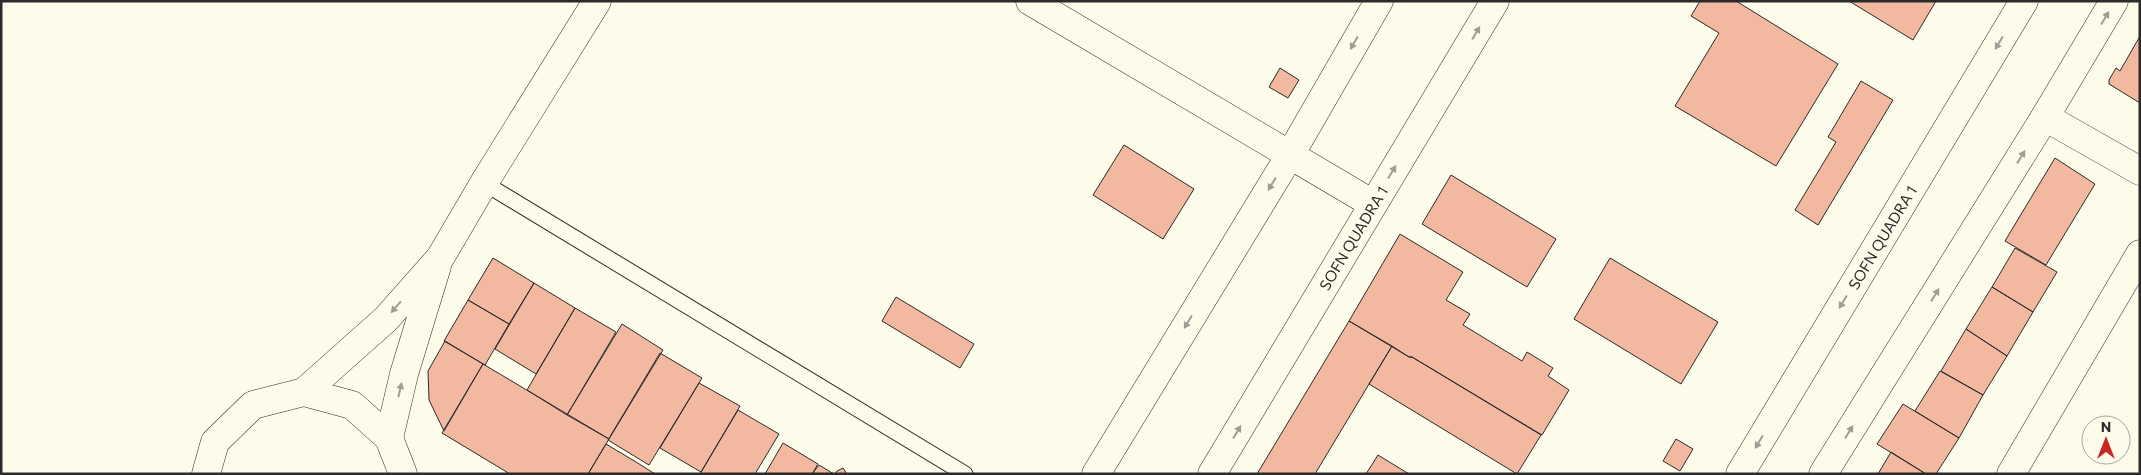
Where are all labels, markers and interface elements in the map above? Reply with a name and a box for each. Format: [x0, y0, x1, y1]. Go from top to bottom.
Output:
one-way arrow [2100, 11, 2109, 24]
one-way arrow [1471, 26, 1480, 39]
one-way arrow [1350, 37, 1359, 50]
one-way arrow [1994, 37, 2003, 50]
one-way arrow [2016, 150, 2025, 163]
one-way arrow [1388, 165, 1397, 178]
one-way arrow [1267, 177, 1277, 190]
street label: SOFN QUADRA 1 [1844, 182, 1920, 293]
street label: SOFN QUADRA 1 [1315, 183, 1391, 293]
one-way arrow [1930, 288, 1939, 301]
one-way arrow [1839, 296, 1848, 309]
one-way arrow [391, 301, 402, 314]
one-way arrow [1183, 316, 1192, 329]
one-way arrow [396, 383, 404, 398]
north arrow [2081, 415, 2131, 465]
text: N [2101, 418, 2111, 435]
one-way arrow [1233, 425, 1242, 438]
one-way arrow [1844, 426, 1853, 439]
one-way arrow [1755, 435, 1764, 448]

